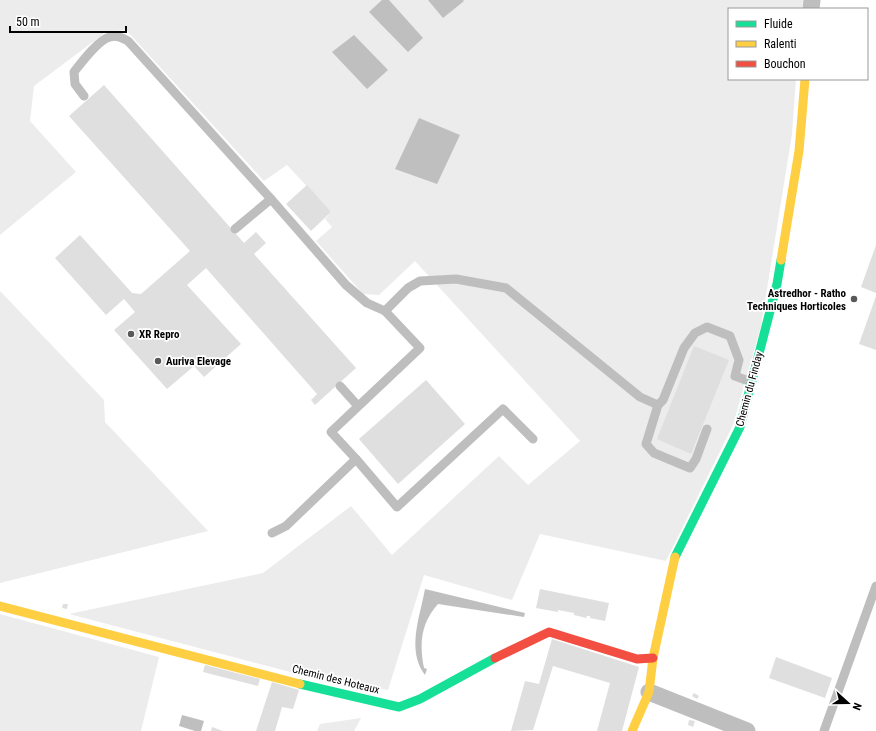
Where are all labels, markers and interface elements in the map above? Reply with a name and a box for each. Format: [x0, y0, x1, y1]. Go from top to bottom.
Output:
scale bar [10, 8, 126, 34]
legend [728, 8, 868, 80]
text: 50 m [16, 15, 40, 29]
text: Fluide [764, 17, 793, 31]
text: Ralenti [764, 37, 797, 51]
text: Bouchon [764, 57, 806, 71]
place label: Astredhor - Ratho Techniques Horticoles [747, 287, 847, 313]
marker: Astredhor - Ratho Techniques Horticoles [849, 294, 859, 304]
place label: XR Repro [139, 328, 180, 341]
marker: XR Repro [126, 329, 136, 339]
street label: Chemin du Finday [733, 350, 766, 428]
place label: Auriva Elevage [166, 355, 231, 368]
marker: Auriva Elevage [153, 356, 163, 366]
street label: Chemin des Hoteaux [291, 662, 381, 697]
north arrow [828, 683, 868, 723]
text: N [850, 701, 864, 712]

